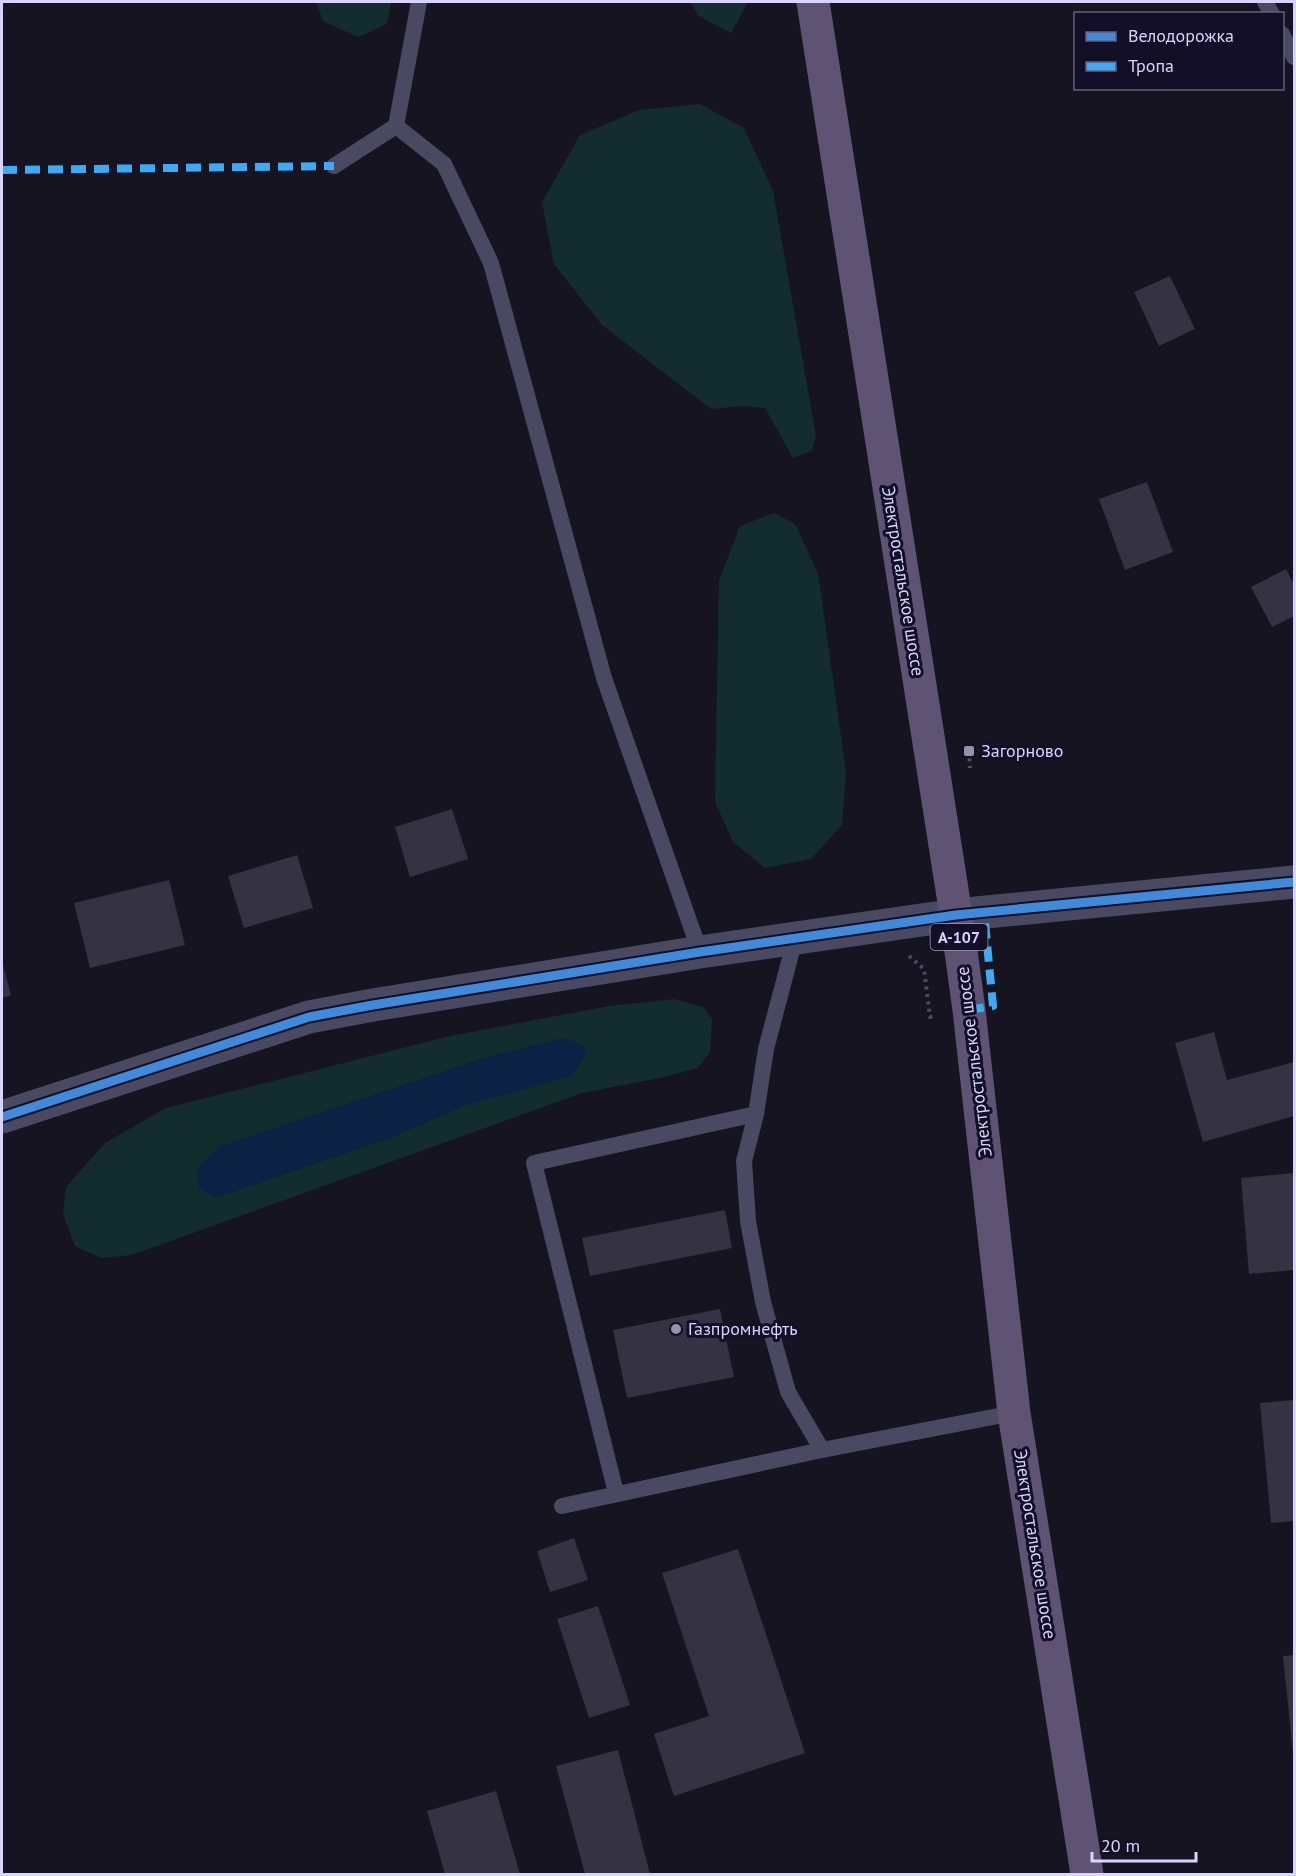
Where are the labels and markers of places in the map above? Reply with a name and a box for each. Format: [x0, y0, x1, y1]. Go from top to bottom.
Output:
place label: Загорново [981, 739, 1063, 762]
marker: Загорново [962, 744, 976, 758]
place label: Газпромнефть [688, 1317, 798, 1340]
marker: Газпромнефть [669, 1322, 683, 1336]

